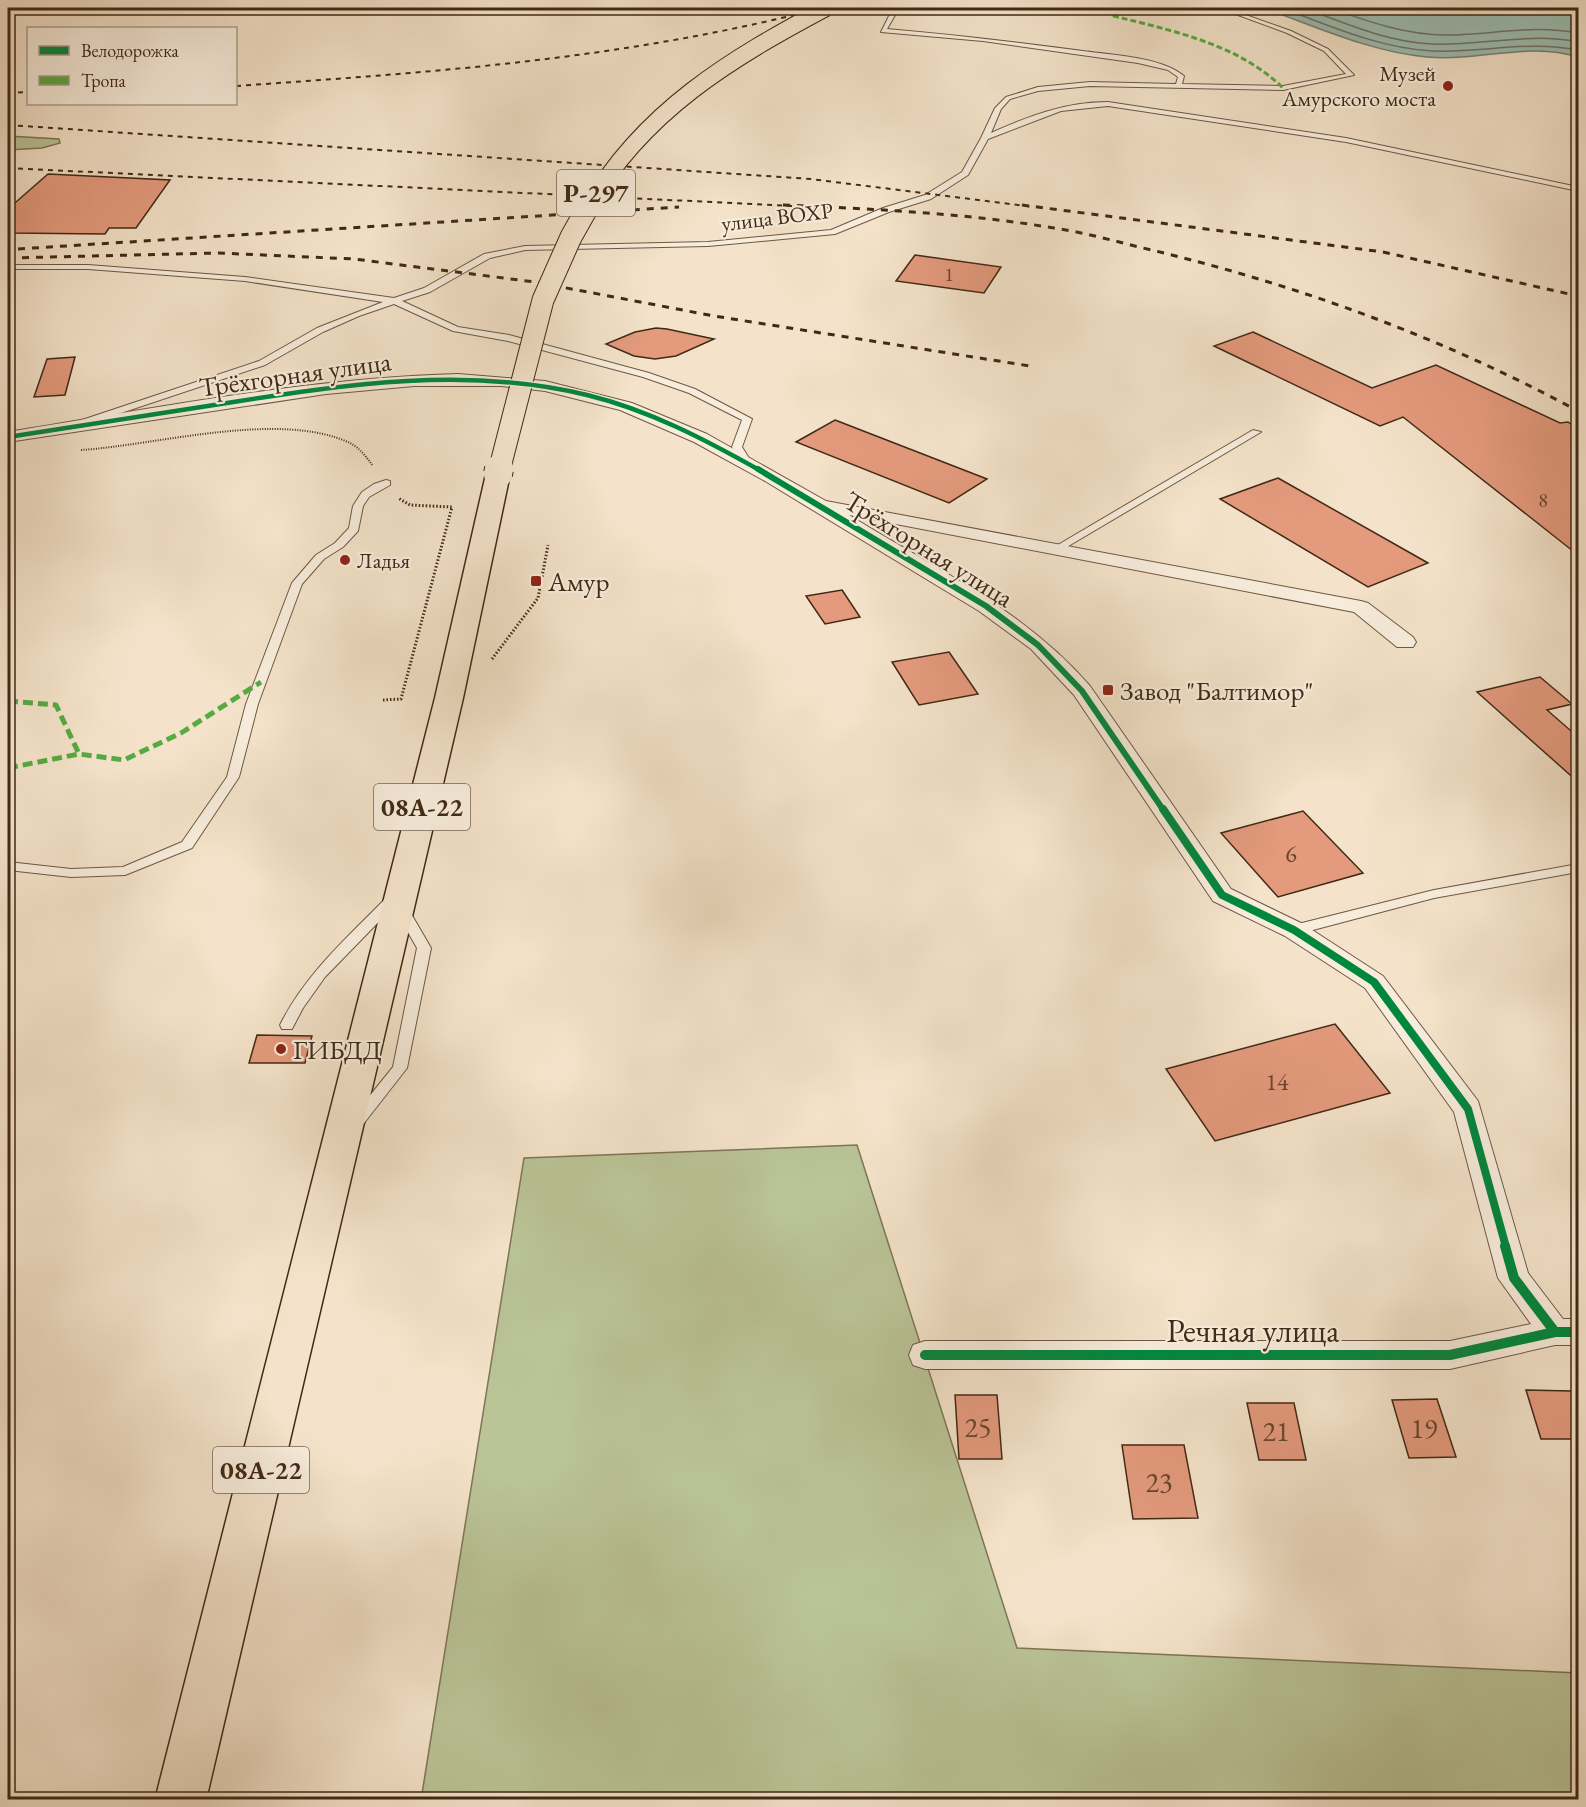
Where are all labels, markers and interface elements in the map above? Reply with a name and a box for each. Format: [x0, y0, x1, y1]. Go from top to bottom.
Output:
legend [27, 27, 237, 105]
text: Велодорожка [81, 39, 180, 62]
place label: Музей Амурского моста [1281, 59, 1436, 113]
text: Тропа [81, 69, 127, 92]
marker: Музей Амурского моста [1441, 79, 1455, 93]
road number: Р-297 [557, 170, 635, 216]
street label: улица ВОХР [719, 196, 835, 238]
house number: 1 [944, 261, 954, 287]
street label: Трёхгорная улица [197, 343, 393, 405]
street label: Трёхгорная улица [838, 483, 1020, 615]
house number: 8 [1538, 487, 1548, 513]
place label: Ладья [357, 546, 410, 575]
marker: Ладья [338, 553, 352, 567]
place label: Амур [547, 564, 609, 599]
marker: Амур [529, 574, 543, 588]
place label: Завод "Балтимор" [1120, 673, 1313, 708]
marker: Завод "Балтимор" [1101, 683, 1115, 697]
road number: 08А-22 [374, 784, 470, 830]
house number: 6 [1285, 838, 1297, 869]
place label: ГИБДД [293, 1032, 382, 1067]
marker: ГИБДД [274, 1042, 288, 1056]
house number: 14 [1265, 1066, 1289, 1097]
street label: Речная улица [1167, 1309, 1340, 1352]
house number: 25 [965, 1409, 991, 1445]
house number: 19 [1411, 1410, 1437, 1446]
house number: 21 [1263, 1413, 1289, 1449]
road number: 08А-22 [213, 1447, 309, 1493]
house number: 23 [1146, 1464, 1172, 1500]

